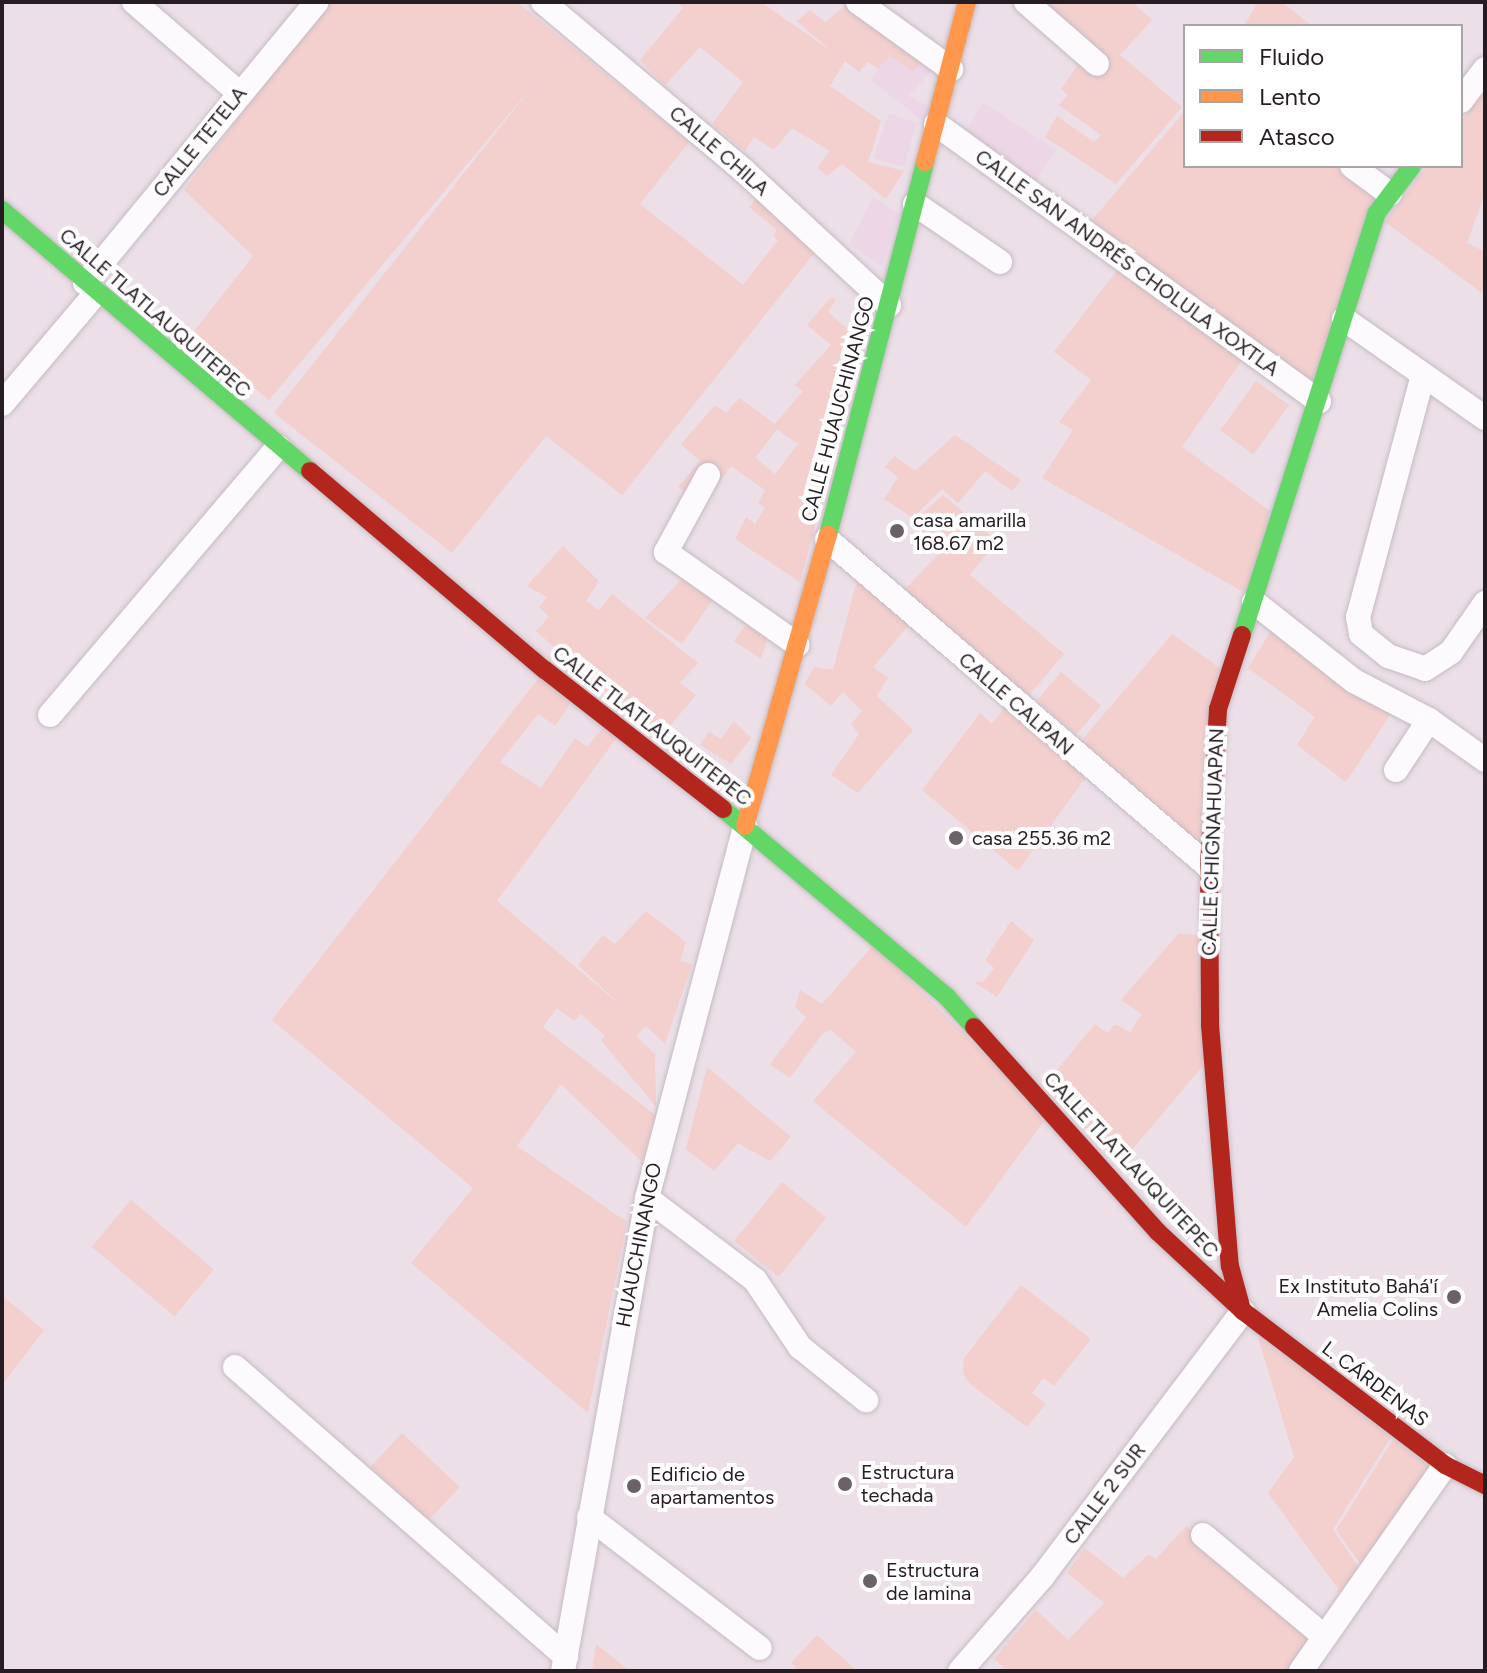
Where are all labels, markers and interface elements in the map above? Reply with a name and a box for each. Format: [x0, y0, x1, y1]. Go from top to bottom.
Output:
legend [1183, 24, 1463, 168]
text: Fluido [1259, 42, 1324, 71]
street label: CALLE TETELA [148, 82, 252, 202]
text: Lento [1259, 82, 1321, 111]
street label: CALLE CHILA [664, 101, 774, 201]
text: Atasco [1259, 122, 1335, 151]
street label: CALLE SAN ANDRÉS CHOLULA XOXTLA [970, 145, 1284, 381]
street label: CALLE TLATLAUQUITEPEC [55, 223, 255, 403]
street label: CALLE HUAUCHINANGO [796, 294, 880, 524]
place label: casa amarilla 168.67 m2 [913, 508, 1026, 555]
marker: casa amarilla 168.67 m2 [888, 522, 906, 540]
street label: CALLE TLATLAUQUITEPEC [548, 641, 756, 811]
street label: CALLE CALPAN [954, 648, 1078, 760]
street label: CALLE CHIGNAHUAPAN [1197, 728, 1229, 956]
place label: casa 255.36 m2 [972, 826, 1111, 850]
marker: casa 255.36 m2 [947, 829, 965, 847]
street label: CALLE TLATLAUQUITEPEC [1039, 1067, 1223, 1263]
street label: HUAUCHINANGO [611, 1161, 667, 1329]
place label: Ex Instituto Bahá'í Amelia Colins [1278, 1274, 1438, 1321]
marker: Ex Instituto Bahá'í Amelia Colins [1445, 1288, 1463, 1306]
street label: L. CÁRDENAS [1317, 1336, 1433, 1432]
street label: CALLE 2 SUR [1059, 1439, 1151, 1549]
place label: Estructura techada [861, 1460, 954, 1507]
place label: Edificio de apartamentos [650, 1462, 774, 1509]
marker: Estructura techada [836, 1475, 854, 1493]
marker: Edificio de apartamentos [625, 1477, 643, 1495]
place label: Estructura de lamina [886, 1558, 979, 1605]
marker: Estructura de lamina [861, 1572, 879, 1590]

